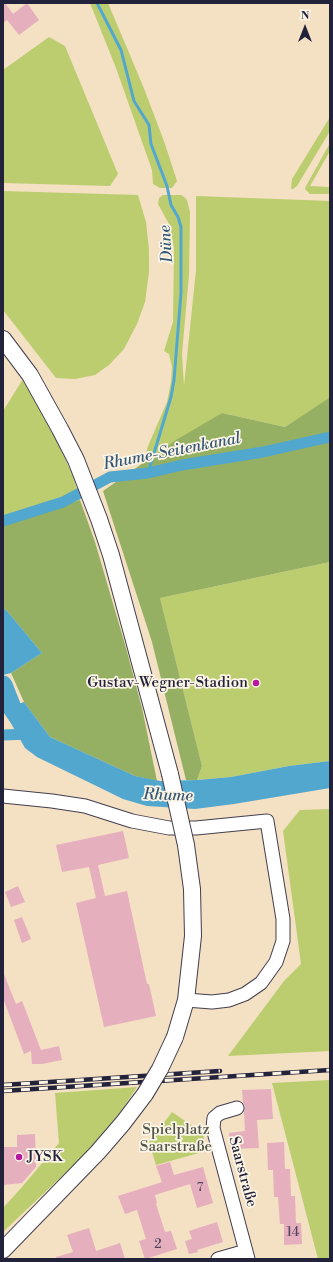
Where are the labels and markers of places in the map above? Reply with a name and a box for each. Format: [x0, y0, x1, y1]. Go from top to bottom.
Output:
place label: Gustav-Wegner-Stadion [87, 674, 248, 692]
marker: Gustav-Wegner-Stadion [251, 678, 261, 688]
place label: JYSK [27, 1148, 63, 1166]
marker: JYSK [14, 1152, 24, 1162]

